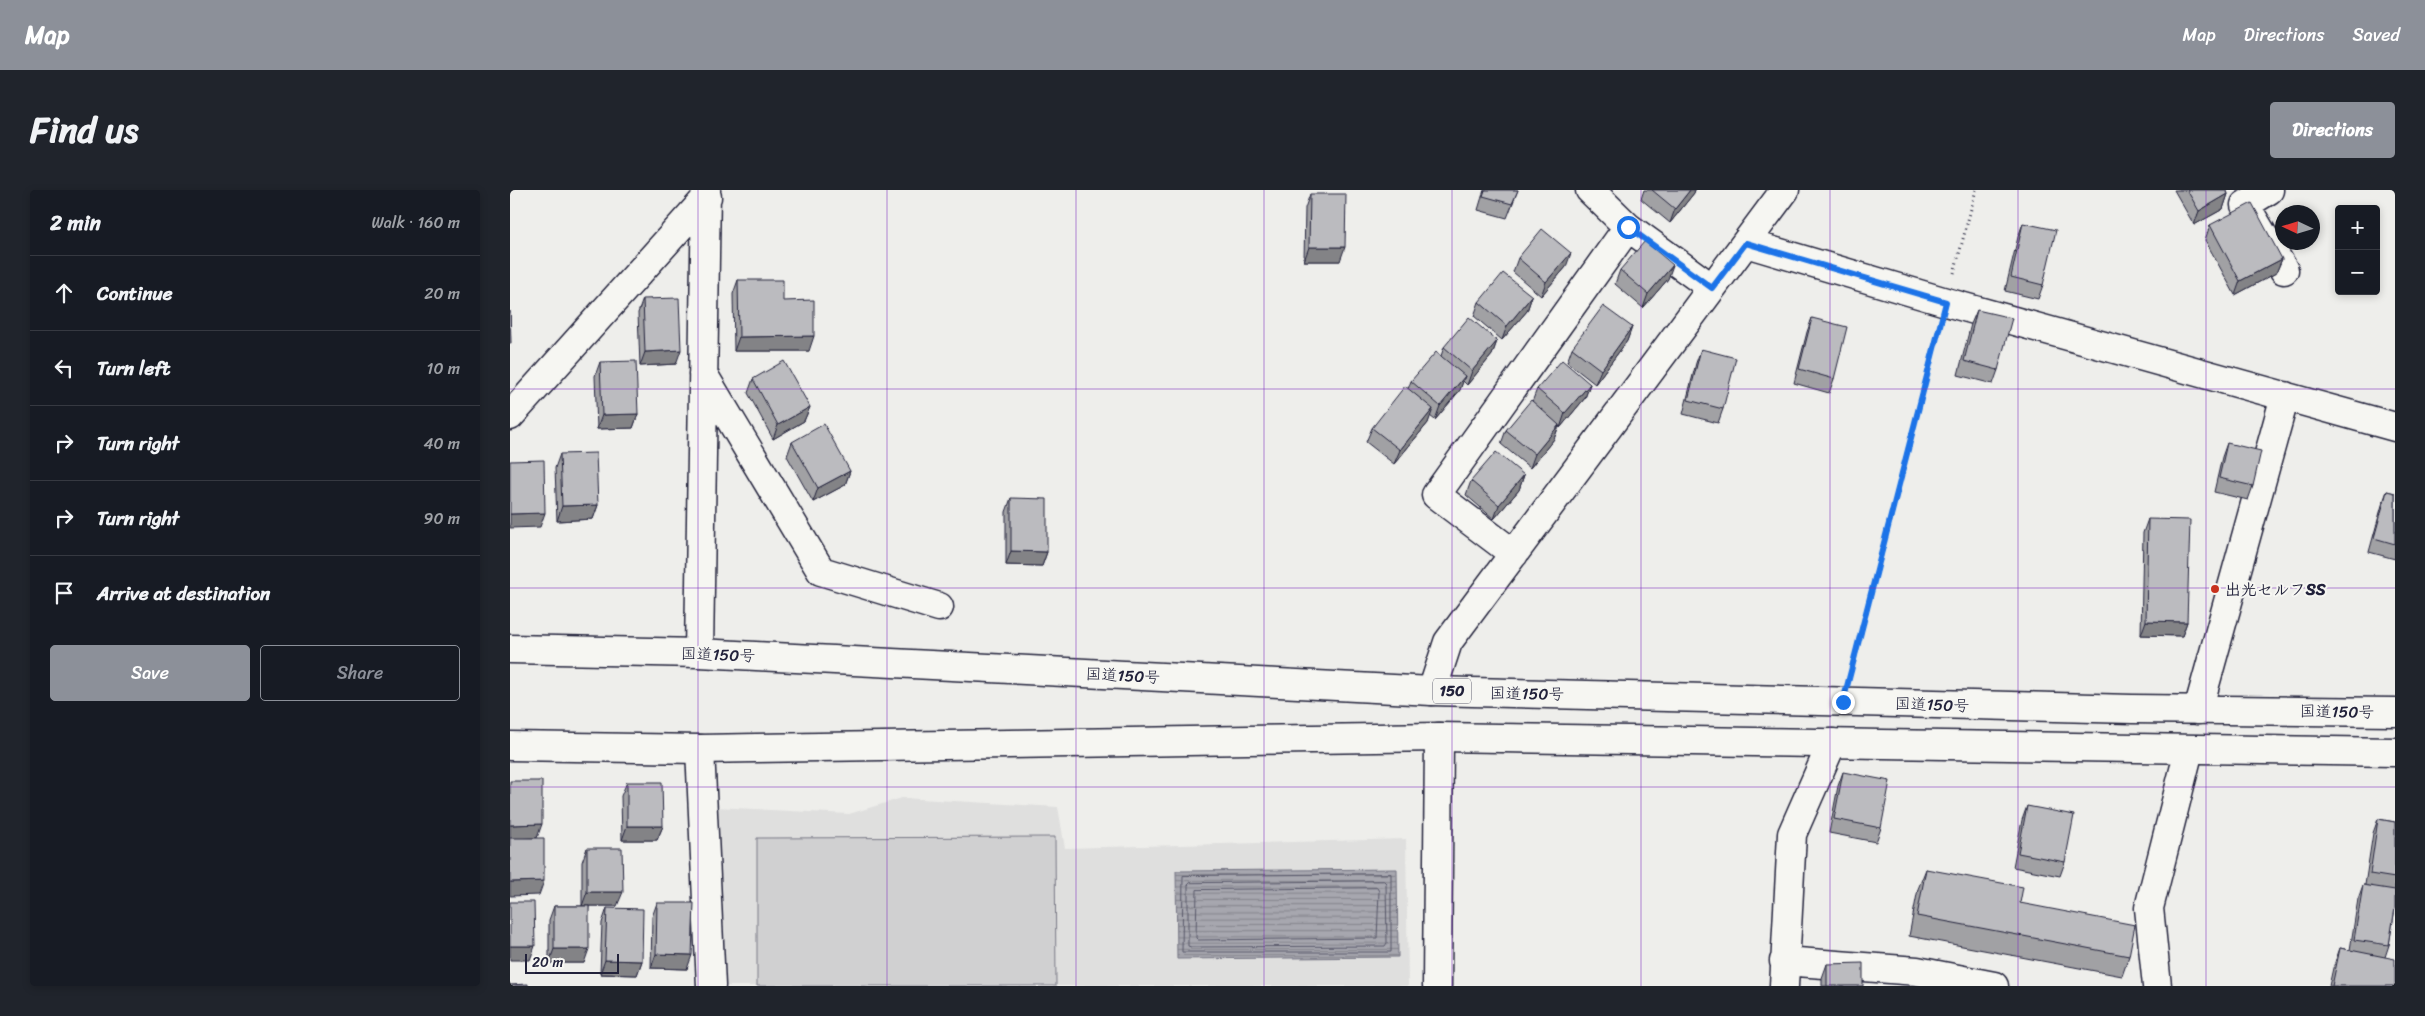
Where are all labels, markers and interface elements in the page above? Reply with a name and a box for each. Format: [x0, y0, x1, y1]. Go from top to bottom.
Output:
text: Map [25, 14, 69, 56]
text: Map [2183, 19, 2216, 51]
text: Directions [2244, 19, 2325, 51]
text: Saved [2353, 19, 2400, 51]
text: Find us [30, 99, 138, 161]
button: Directions [2270, 102, 2395, 158]
text: 2 min [50, 204, 101, 242]
north arrow [2275, 205, 2320, 250]
map controls [2335, 205, 2380, 295]
button: + [2335, 205, 2380, 250]
text: Walk · 160 m [371, 208, 460, 237]
route start [1617, 216, 1640, 239]
button: − [2335, 250, 2380, 295]
text: Continue [97, 277, 173, 310]
icon: ahead [50, 279, 78, 307]
text: 20 m [424, 279, 460, 308]
text: Turn left [97, 352, 170, 385]
icon: left [50, 354, 78, 382]
text: 10 m [427, 354, 460, 383]
text: Turn right [97, 427, 179, 460]
icon: right [50, 429, 78, 457]
text: 40 m [423, 429, 460, 458]
text: Turn right [97, 502, 179, 535]
icon: right [50, 504, 78, 532]
text: 90 m [424, 504, 460, 533]
place label: 出光セルフSS [2225, 575, 2326, 604]
text: Arrive at destination [97, 577, 270, 610]
icon: arrive [50, 579, 78, 607]
marker: 出光セルフSS [2209, 583, 2221, 595]
street label: 国道150号 [680, 639, 756, 670]
button: Save [50, 645, 250, 701]
button: Share [260, 645, 460, 701]
street label: 国道150号 [1085, 659, 1161, 692]
road number: 150 [1433, 678, 1471, 704]
street label: 国道150号 [1489, 678, 1565, 709]
street label: 国道150号 [1894, 689, 1970, 720]
route end [1832, 691, 1855, 714]
street label: 国道150号 [2299, 696, 2375, 727]
text: 20 m [532, 950, 563, 975]
scale bar [525, 951, 619, 974]

